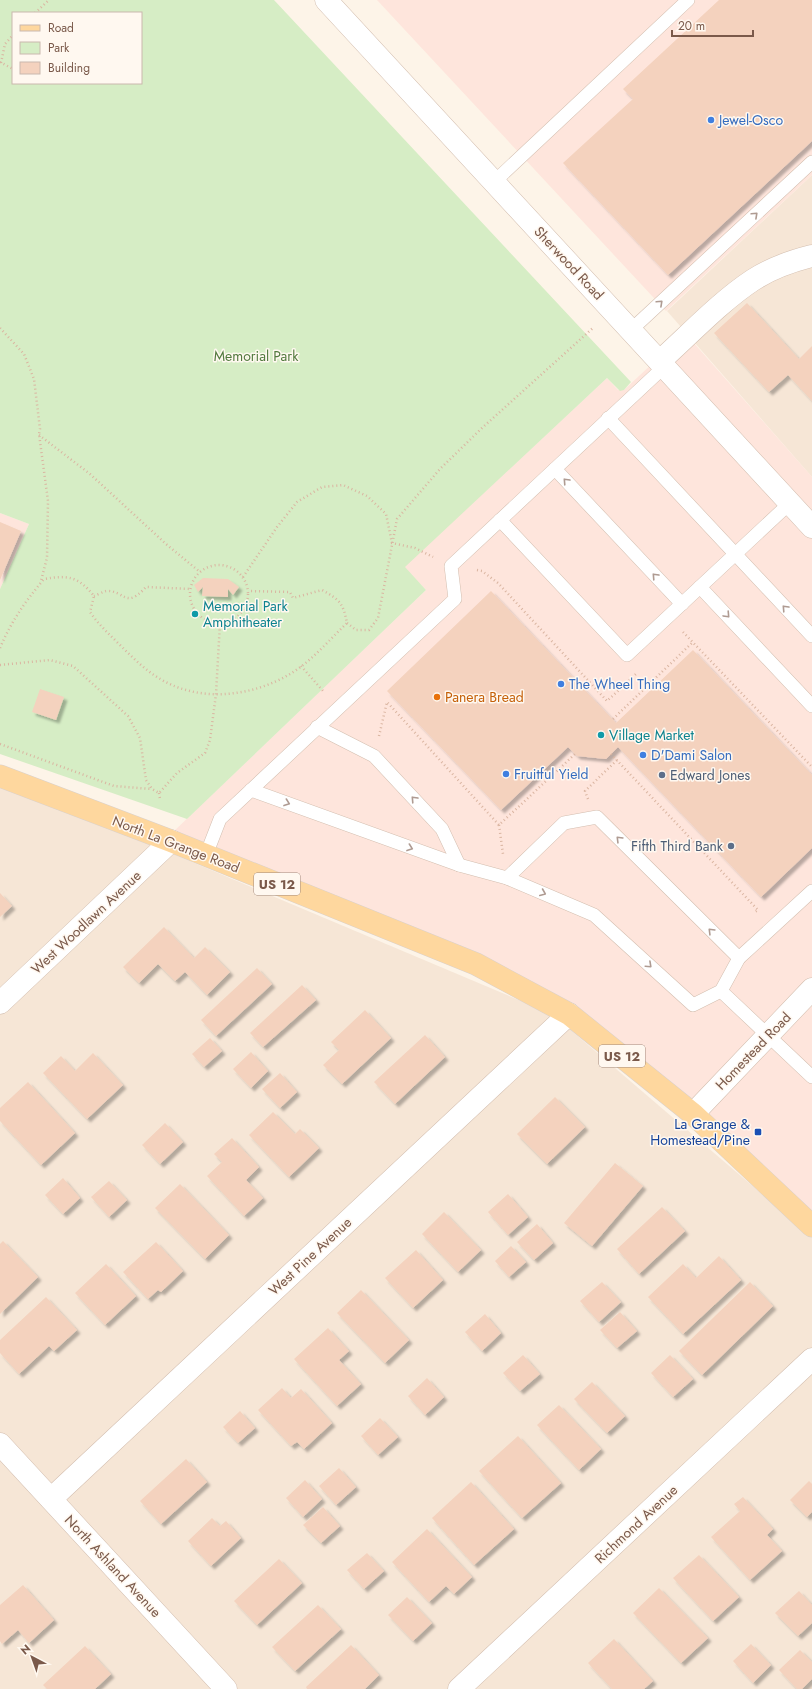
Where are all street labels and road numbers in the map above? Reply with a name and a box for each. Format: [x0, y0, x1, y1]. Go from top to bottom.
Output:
street label: Sherwood Road [529, 222, 609, 304]
street label: North La Grange Road [110, 811, 242, 877]
street label: West Woodlawn Avenue [27, 866, 145, 978]
road number: US 12 [254, 873, 300, 895]
street label: Homestead Road [711, 1008, 795, 1094]
road number: US 12 [599, 1045, 645, 1067]
street label: West Pine Avenue [264, 1212, 356, 1300]
street label: Richmond Avenue [590, 1480, 682, 1568]
street label: North Ashland Avenue [60, 1510, 166, 1622]

